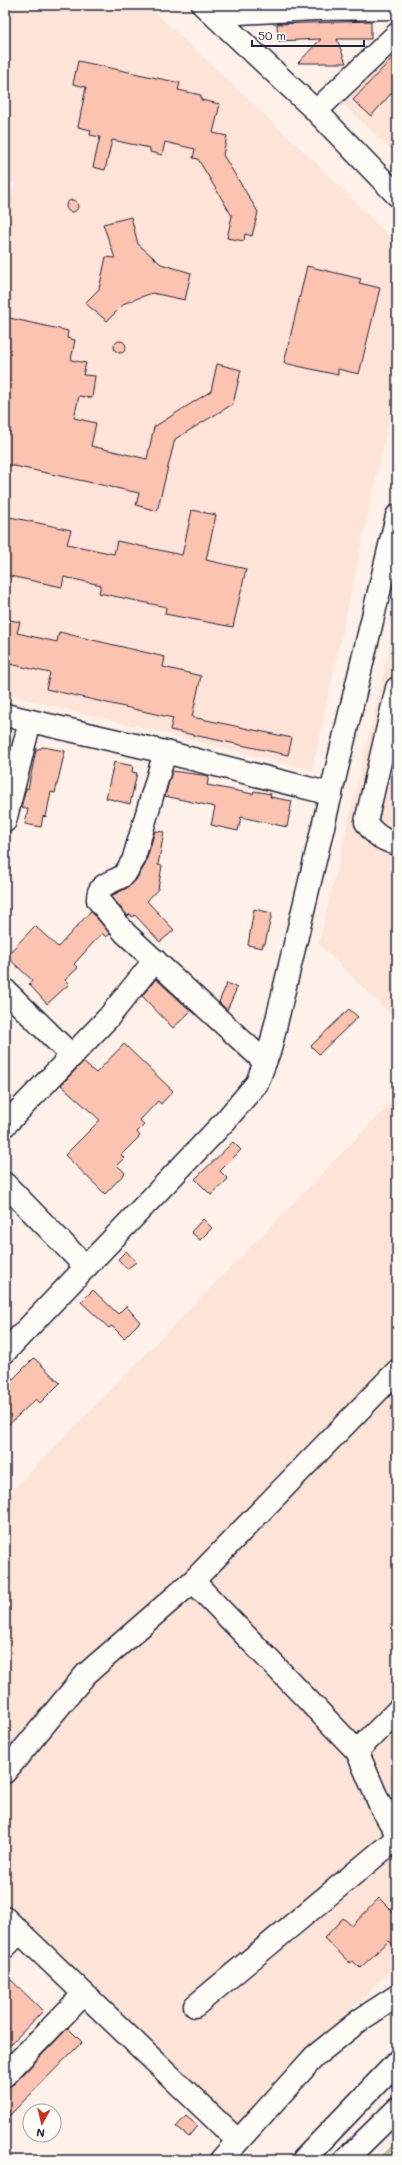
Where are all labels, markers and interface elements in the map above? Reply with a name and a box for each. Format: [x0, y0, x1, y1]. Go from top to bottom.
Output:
scale bar [252, 22, 364, 48]
text: 50 m [258, 27, 286, 43]
north arrow [22, 2103, 62, 2143]
text: N [35, 2125, 46, 2141]

